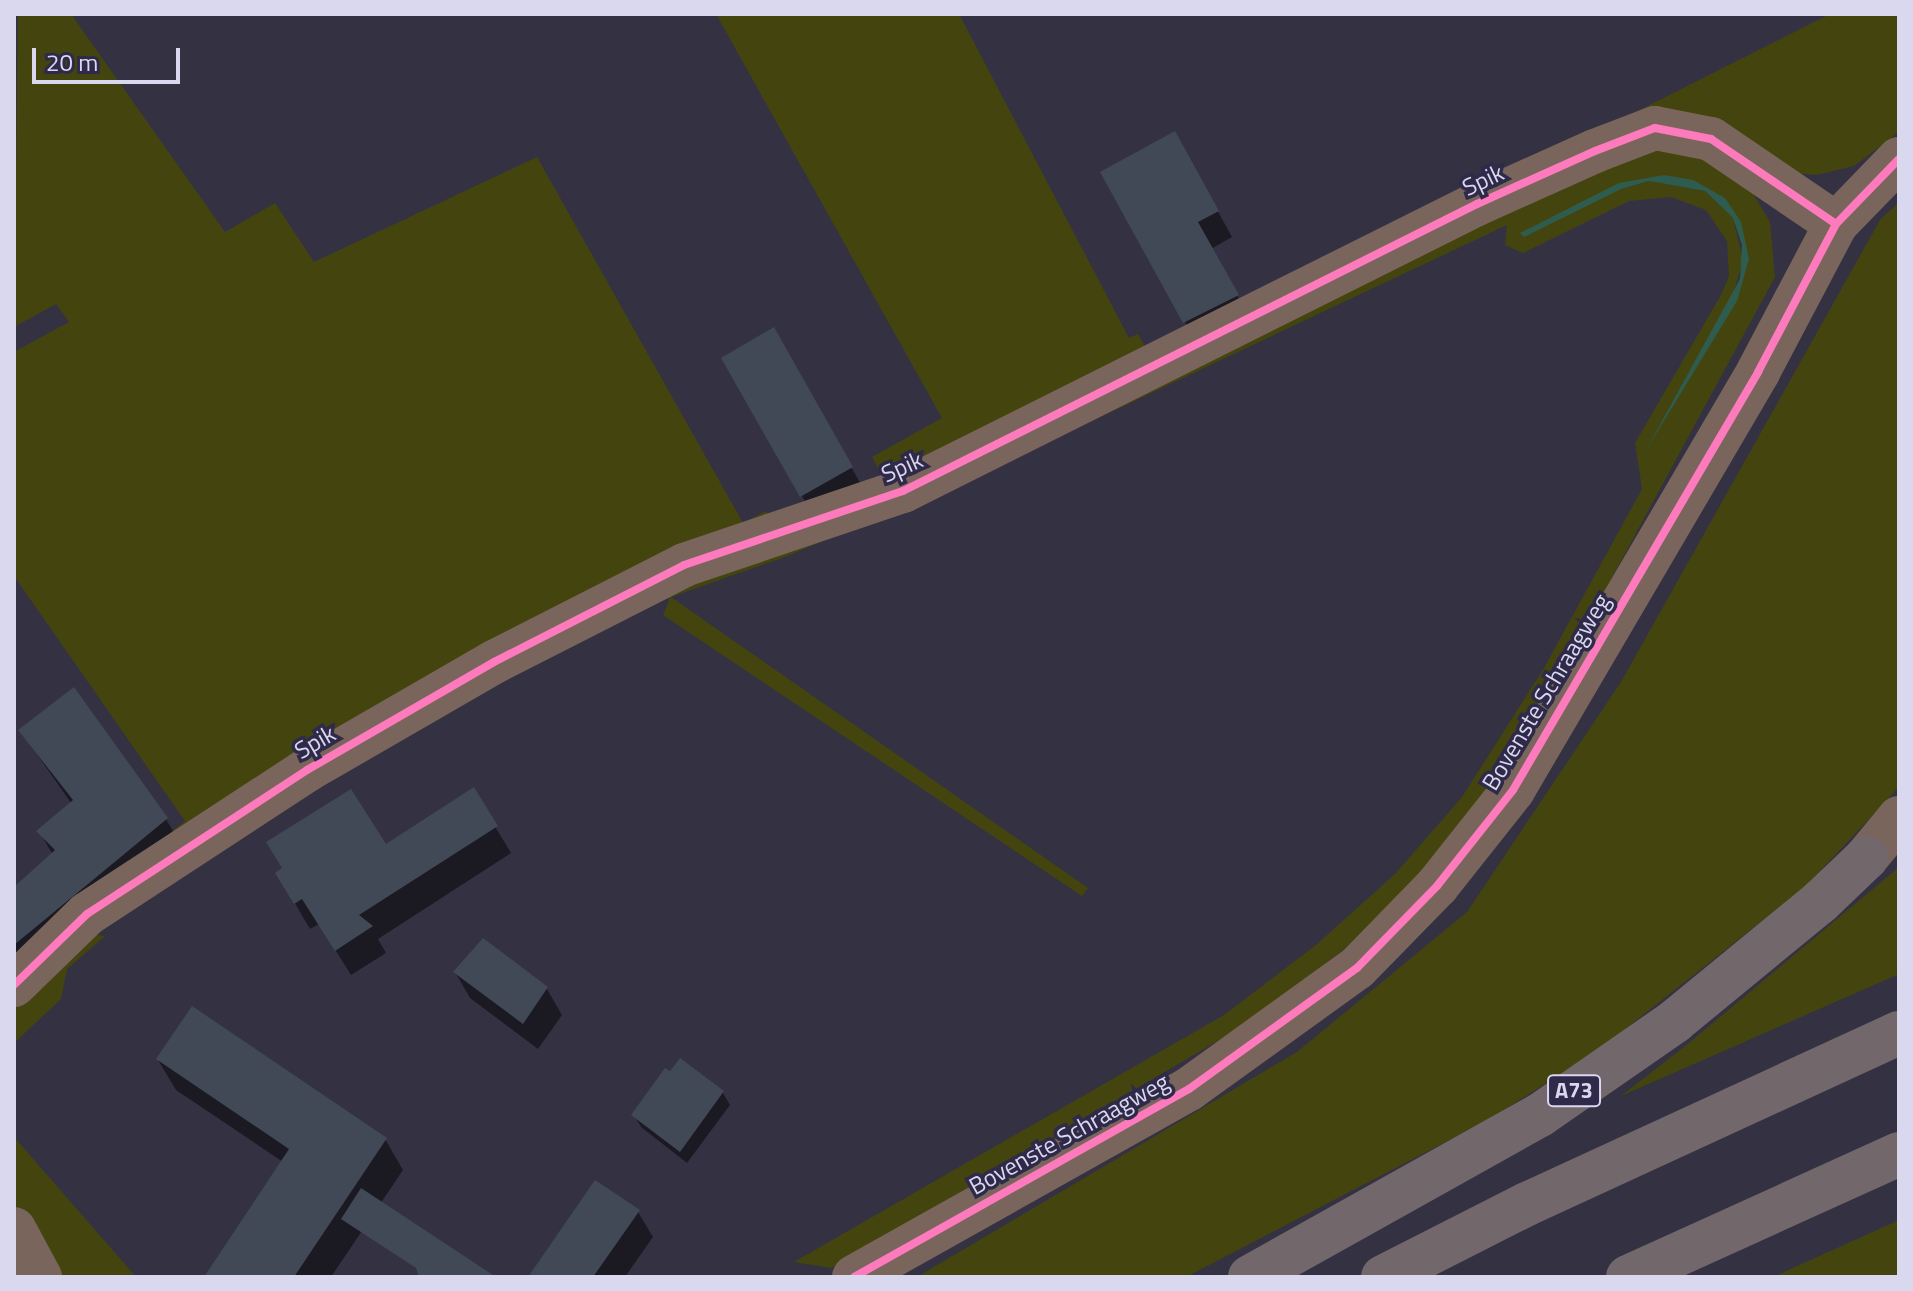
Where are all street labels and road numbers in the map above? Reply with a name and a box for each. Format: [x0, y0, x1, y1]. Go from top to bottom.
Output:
street label: Spik [1458, 158, 1508, 202]
street label: Spik [877, 445, 927, 489]
street label: Bovenste Schraagweg [1476, 588, 1616, 796]
street label: Spik [289, 719, 341, 765]
street label: Bovenste Schraagweg [964, 1067, 1174, 1201]
road number: A73 [1546, 1073, 1602, 1109]

